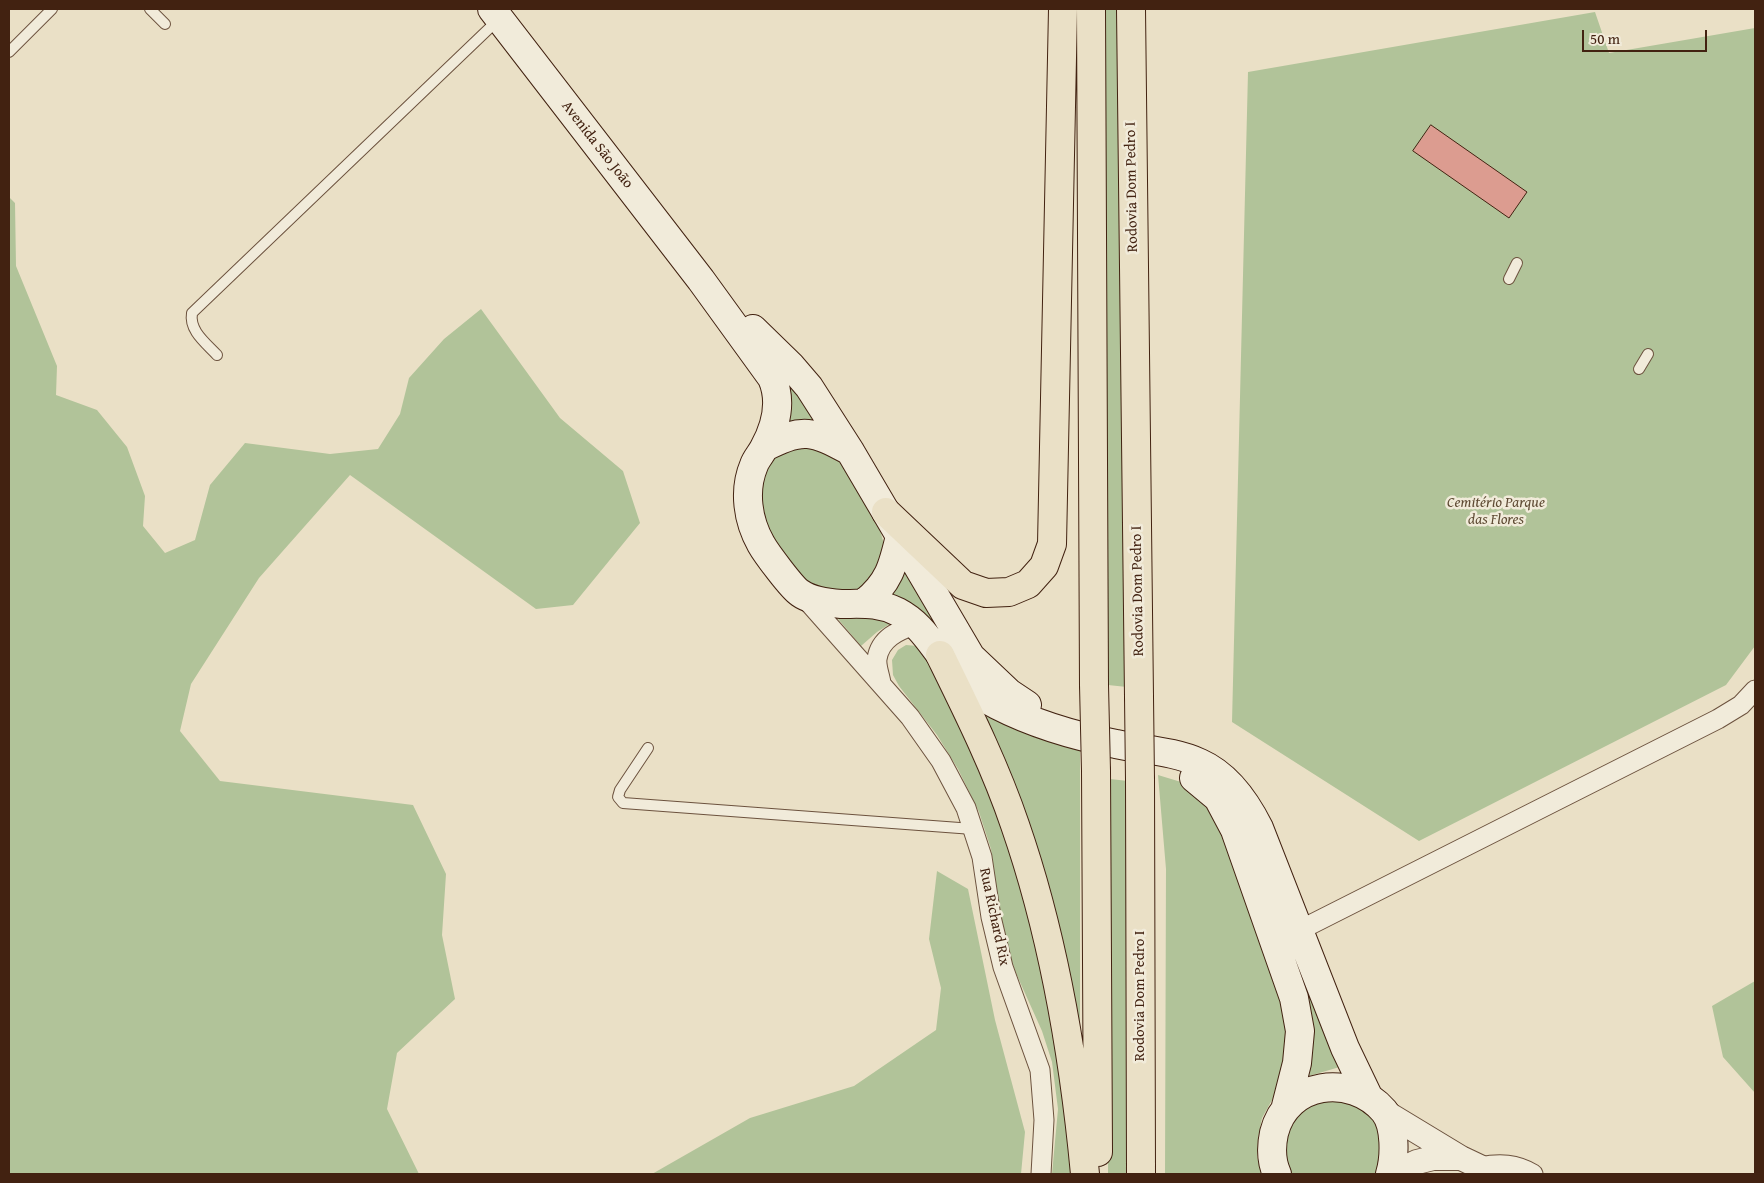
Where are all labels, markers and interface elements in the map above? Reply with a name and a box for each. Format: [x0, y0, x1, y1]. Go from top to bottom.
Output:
scale bar [1584, 20, 1709, 52]
text: 50 m [1590, 28, 1620, 49]
street label: Avenida São João [557, 98, 637, 192]
street label: Rodovia Dom Pedro I [1122, 122, 1142, 252]
park label: Cemitério Parque das Flores [1447, 494, 1545, 529]
street label: Rodovia Dom Pedro I [1128, 526, 1148, 656]
street label: Rua Richard Rix [975, 866, 1013, 968]
street label: Rodovia Dom Pedro I [1131, 931, 1149, 1061]

